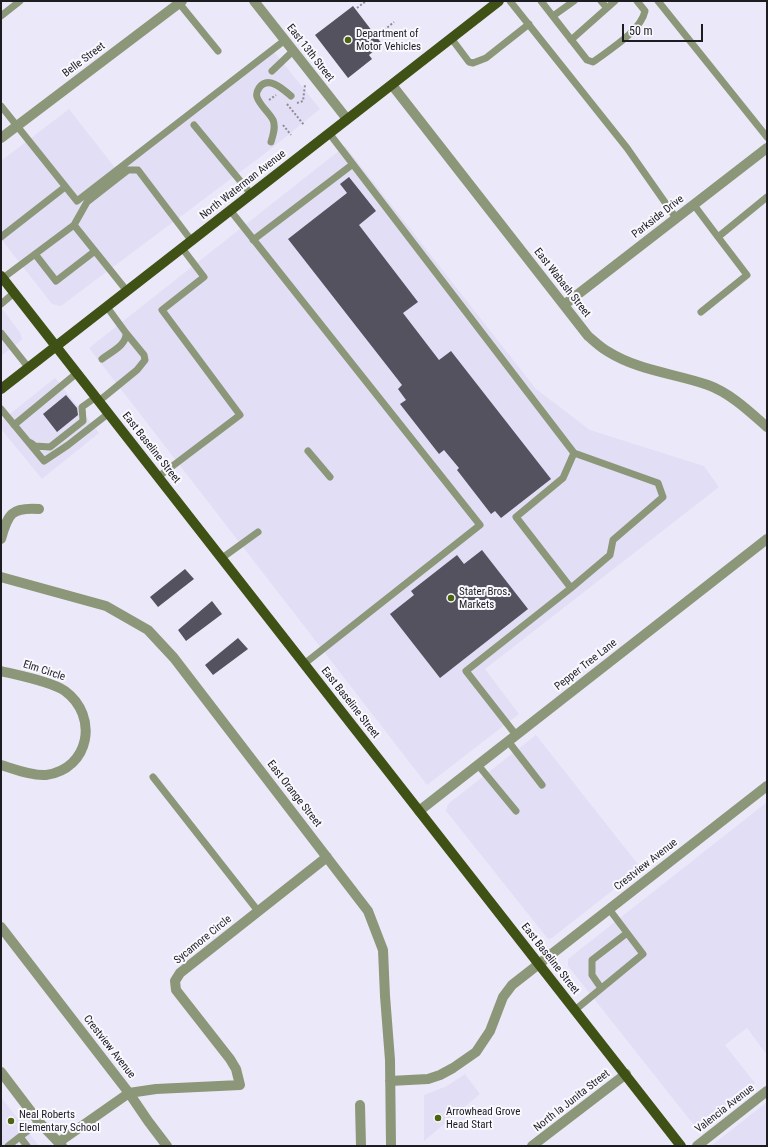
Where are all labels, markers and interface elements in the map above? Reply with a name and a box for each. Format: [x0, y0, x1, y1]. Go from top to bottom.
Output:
scale bar [624, 16, 705, 42]
street label: East 13th Street [283, 22, 337, 84]
text: 50 m [629, 24, 653, 38]
place label: Department of Motor Vehicles [356, 27, 421, 53]
marker: Department of Motor Vehicles [343, 35, 353, 45]
street label: Belle Street [60, 40, 108, 80]
street label: North Waterman Avenue [197, 147, 289, 223]
street label: Parkside Drive [629, 193, 687, 241]
street label: East Wabash Street [531, 246, 593, 320]
street label: East Baseline Street [119, 410, 183, 486]
place label: Stater Bros. Markets [459, 585, 510, 611]
marker: Stater Bros. Markets [446, 593, 456, 603]
street label: Pepper Tree Lane [552, 637, 620, 693]
street label: Elm Circle [21, 658, 67, 684]
street label: East Baseline Street [318, 665, 382, 741]
street label: East Orange Street [264, 758, 324, 830]
street label: Crestview Avenue [612, 836, 680, 894]
street label: Sycamore Circle [172, 913, 234, 967]
street label: East Baseline Street [518, 921, 582, 997]
street label: Crestview Avenue [80, 1013, 138, 1081]
street label: North la Junita Street [531, 1067, 613, 1135]
street label: Valencia Avenue [693, 1082, 757, 1136]
place label: Arrowhead Grove Head Start [446, 1105, 520, 1131]
place label: Neal Roberts Elementary School [19, 1108, 100, 1134]
marker: Arrowhead Grove Head Start [433, 1113, 443, 1123]
marker: Neal Roberts Elementary School [6, 1116, 16, 1126]

